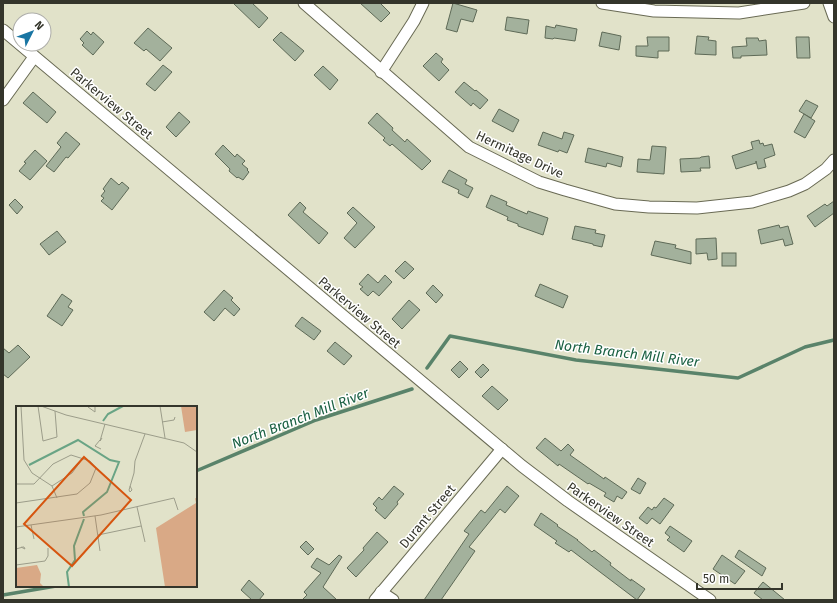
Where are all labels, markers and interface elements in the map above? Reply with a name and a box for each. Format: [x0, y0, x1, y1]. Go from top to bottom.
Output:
north arrow [12, 12, 52, 52]
text: N [32, 19, 46, 33]
street label: Parkerview Street [67, 65, 156, 142]
street label: Hermitage Drive [474, 128, 566, 181]
street label: Parkerview Street [315, 274, 404, 351]
water label: North Branch Mill River [554, 336, 701, 371]
water label: North Branch Mill River [229, 384, 372, 452]
inset map [16, 406, 197, 587]
street label: Parkerview Street [564, 479, 657, 550]
street label: Durant Street [396, 481, 459, 551]
scale bar [697, 565, 782, 591]
text: 50 m [703, 572, 729, 586]

